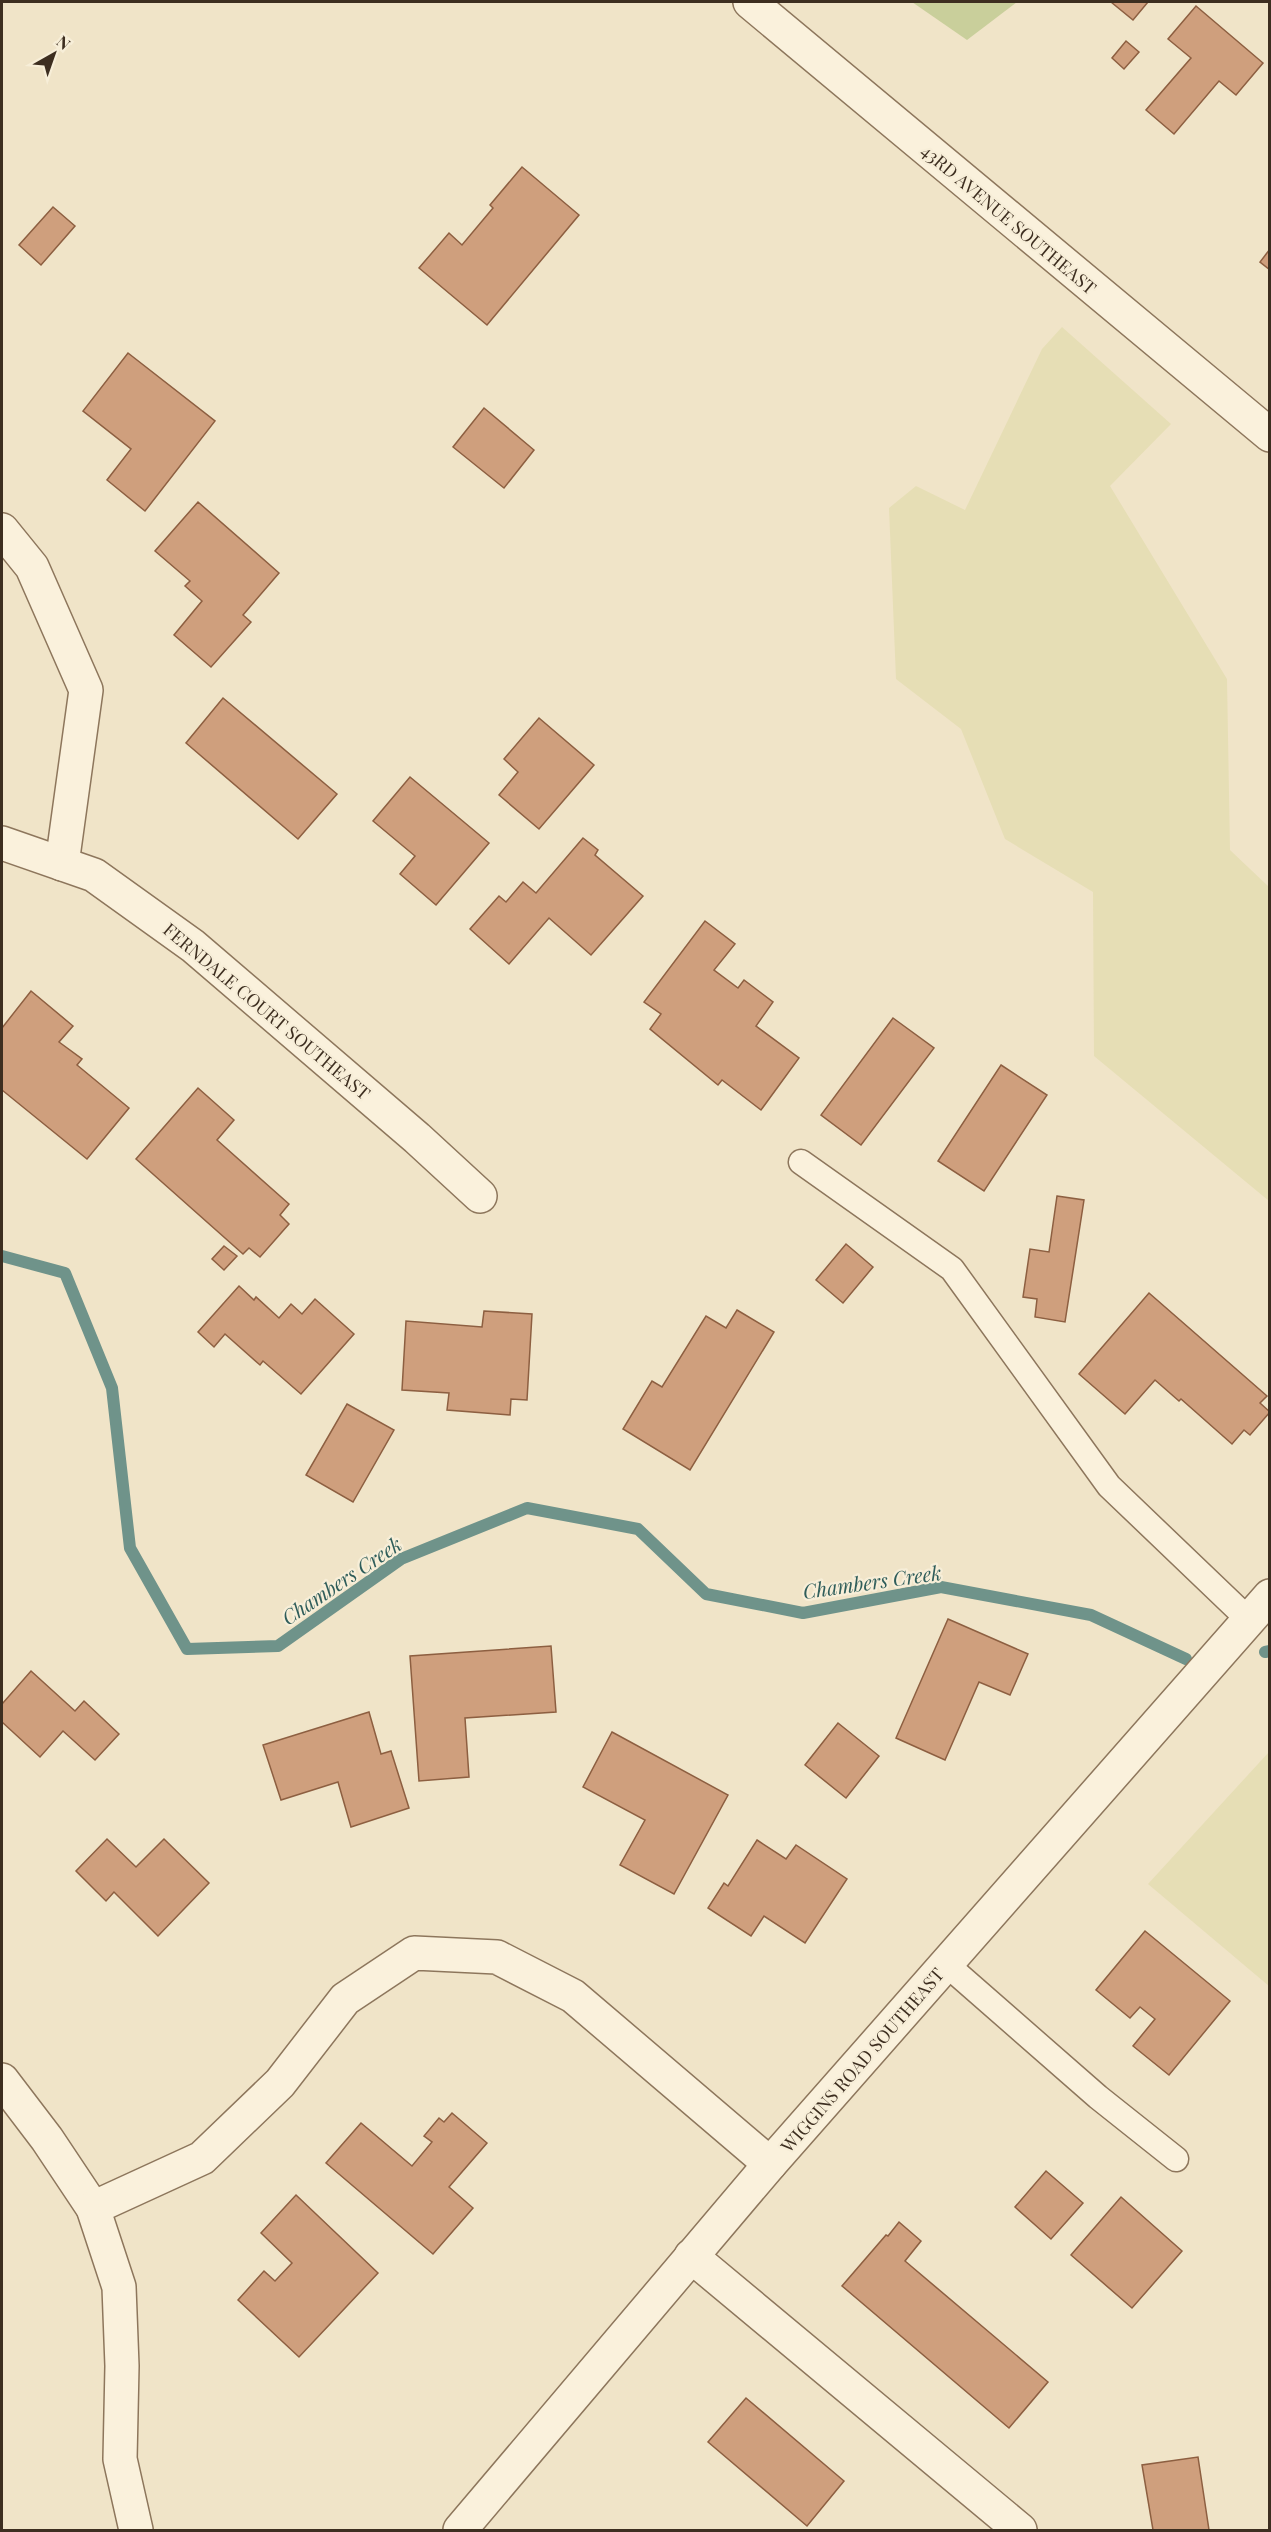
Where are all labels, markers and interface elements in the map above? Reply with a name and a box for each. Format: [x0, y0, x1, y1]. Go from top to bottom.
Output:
north arrow [24, 24, 84, 84]
text: N [53, 30, 75, 54]
street label: 43RD AVENUE SOUTHEAST [916, 139, 1102, 299]
street label: FERNDALE COURT SOUTHEAST [159, 917, 375, 1105]
water label: Chambers Creek [276, 1530, 406, 1630]
water label: Chambers Creek [801, 1558, 943, 1604]
street label: WIGGINS ROAD SOUTHEAST [775, 1963, 949, 2158]

